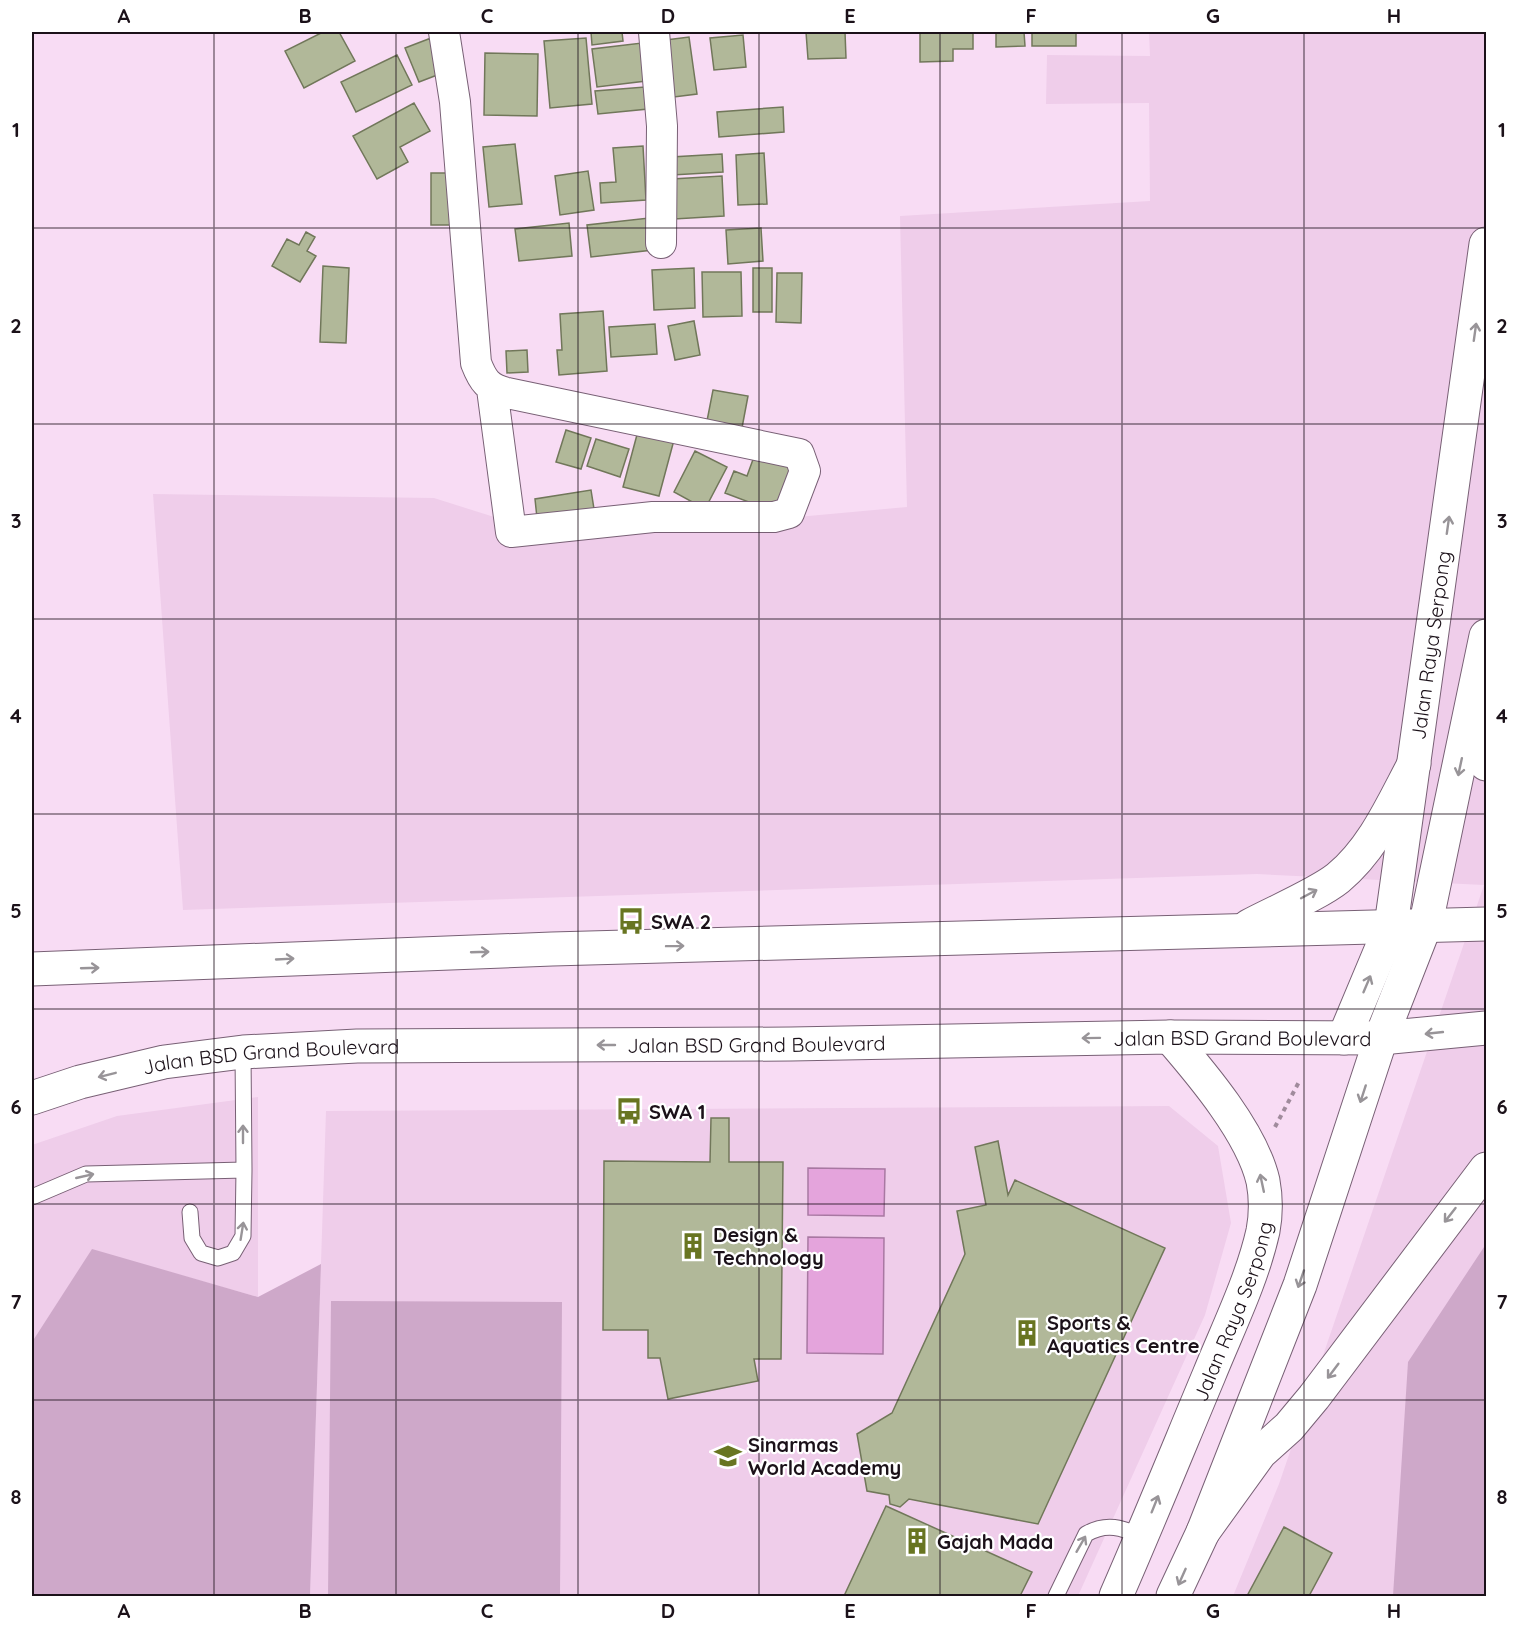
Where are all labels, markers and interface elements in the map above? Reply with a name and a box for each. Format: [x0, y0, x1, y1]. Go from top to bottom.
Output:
text: A [118, 3, 131, 28]
text: B [298, 3, 312, 28]
text: C [481, 3, 494, 28]
text: D [661, 3, 675, 28]
text: E [844, 3, 856, 28]
text: F [1025, 3, 1037, 28]
text: G [1206, 3, 1220, 28]
text: H [1387, 3, 1401, 28]
text: 1 [12, 117, 20, 142]
text: 1 [1498, 117, 1506, 142]
text: 2 [10, 313, 22, 338]
text: 2 [1496, 313, 1508, 338]
one-way arrow [1469, 323, 1480, 342]
text: 3 [11, 508, 21, 533]
text: 3 [1497, 508, 1507, 533]
one-way arrow [1443, 516, 1454, 536]
street label: Jalan Raya Serpong [1405, 549, 1456, 741]
text: 4 [10, 703, 22, 728]
text: 4 [1496, 703, 1508, 728]
one-way arrow [1454, 757, 1465, 776]
one-way arrow [1300, 888, 1318, 899]
text: 5 [10, 898, 22, 923]
text: 5 [1496, 898, 1508, 923]
bus stop icon: SWA 2 [616, 906, 646, 936]
place label: SWA 2 [651, 909, 711, 934]
one-way arrow [664, 940, 684, 952]
one-way arrow [469, 946, 489, 957]
one-way arrow [274, 954, 294, 965]
one-way arrow [79, 962, 99, 974]
one-way arrow [1362, 975, 1373, 994]
street label: Jalan BSD Grand Boulevard [1113, 1024, 1371, 1051]
one-way arrow [1424, 1028, 1444, 1039]
street label: Jalan BSD Grand Boulevard [627, 1030, 886, 1057]
street label: Jalan BSD Grand Boulevard [140, 1033, 399, 1079]
one-way arrow [1081, 1033, 1101, 1044]
one-way arrow [597, 1039, 617, 1051]
one-way arrow [98, 1070, 117, 1082]
one-way arrow [1356, 1084, 1367, 1103]
text: 6 [10, 1094, 22, 1119]
text: 6 [1496, 1094, 1508, 1119]
bus stop icon: SWA 1 [614, 1096, 644, 1126]
place label: SWA 1 [649, 1099, 706, 1124]
one-way arrow [237, 1124, 249, 1144]
one-way arrow [75, 1169, 94, 1181]
one-way arrow [1256, 1174, 1267, 1193]
one-way arrow [1444, 1207, 1457, 1223]
street label: Jalan Raya Serpong [1187, 1220, 1277, 1405]
one-way arrow [236, 1222, 247, 1241]
place label: Design & Technology [713, 1222, 824, 1270]
building icon: Design & Technology [678, 1231, 708, 1261]
one-way arrow [1295, 1269, 1306, 1288]
text: 7 [11, 1289, 22, 1314]
text: 7 [1497, 1289, 1508, 1314]
place label: Sports & Aquatics Centre [1047, 1310, 1200, 1358]
building icon: Sports & Aquatics Centre [1012, 1318, 1042, 1348]
one-way arrow [1327, 1363, 1339, 1379]
place label: Sinarmas World Academy [748, 1432, 901, 1480]
school or university icon: Sinarmas World Academy [713, 1441, 743, 1471]
text: 8 [11, 1484, 22, 1509]
text: 8 [1497, 1484, 1508, 1509]
one-way arrow [1150, 1495, 1161, 1514]
building icon: Gajah Mada [902, 1526, 932, 1556]
place label: Gajah Mada [937, 1529, 1053, 1554]
one-way arrow [1075, 1536, 1087, 1553]
one-way arrow [1176, 1568, 1187, 1586]
text: A [118, 1598, 131, 1623]
text: B [298, 1598, 312, 1623]
text: C [481, 1598, 494, 1623]
text: D [661, 1598, 675, 1623]
text: E [844, 1598, 856, 1623]
text: F [1025, 1598, 1037, 1623]
text: G [1206, 1598, 1220, 1623]
text: H [1387, 1598, 1401, 1623]

